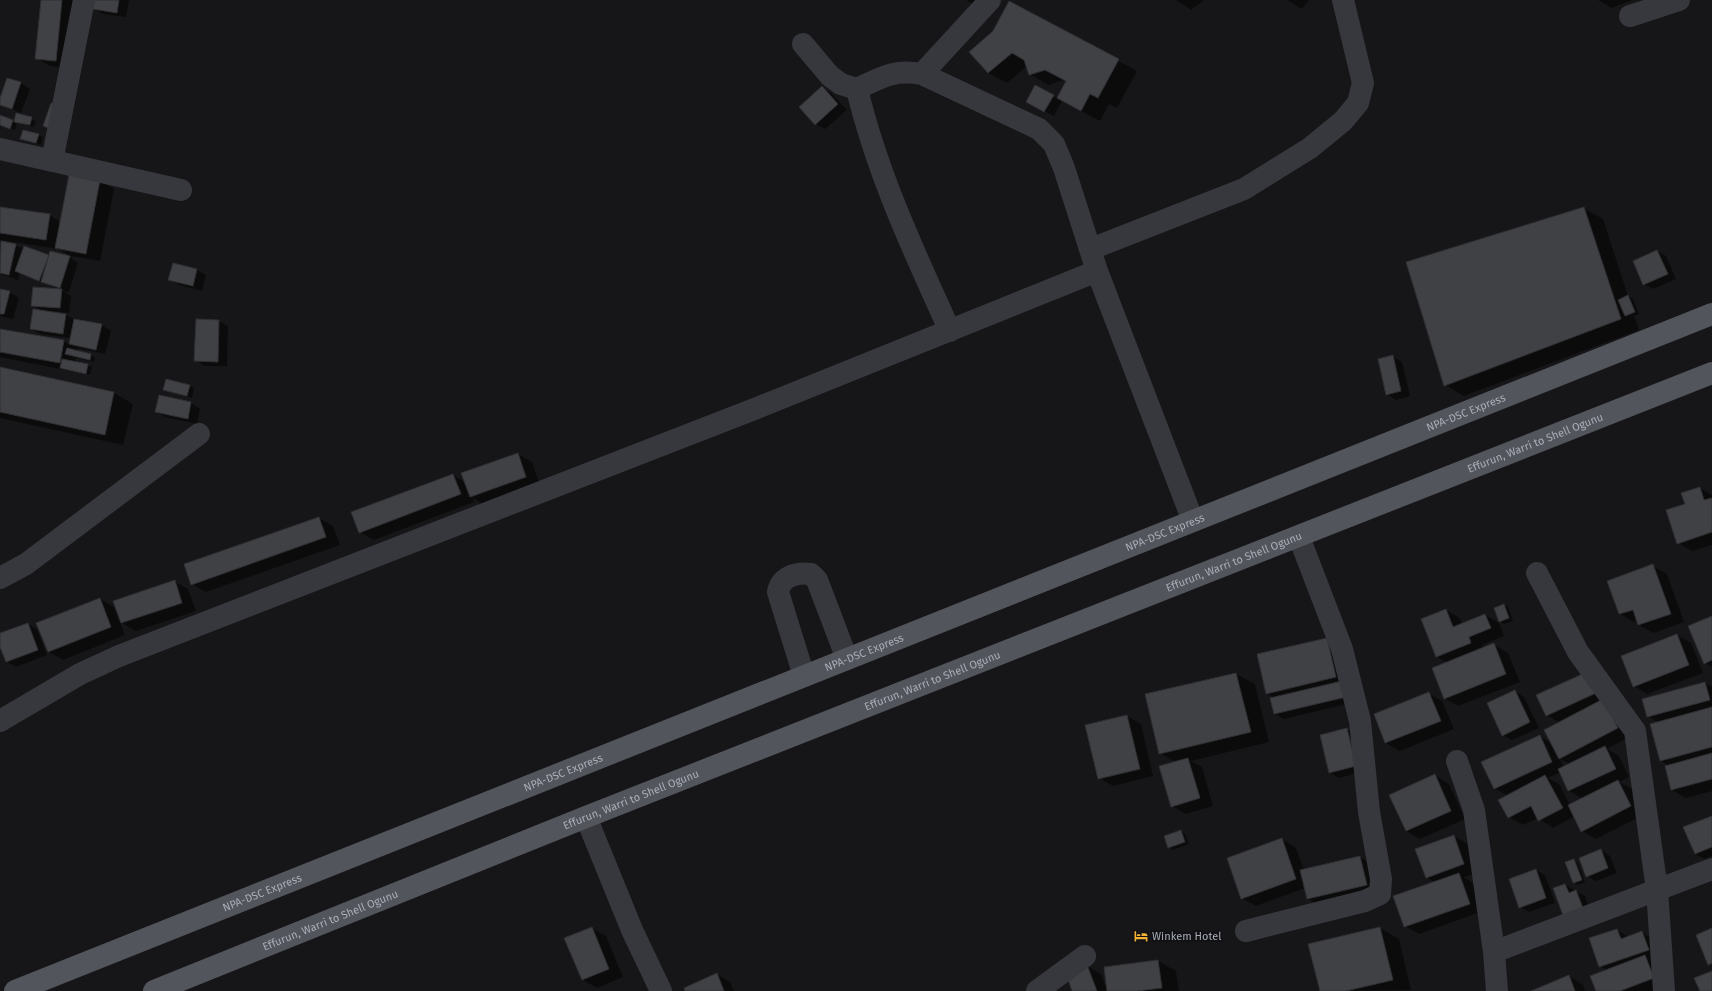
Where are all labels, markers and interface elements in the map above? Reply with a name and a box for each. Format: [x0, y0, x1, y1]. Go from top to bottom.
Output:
street label: NPA-DSC Express [1424, 391, 1507, 434]
street label: Effurun, Warri to Shell Ogunu [1465, 410, 1605, 475]
street label: NPA-DSC Express [1123, 511, 1206, 554]
street label: Effurun, Warri to Shell Ogunu [1164, 529, 1304, 594]
street label: NPA-DSC Express [823, 631, 905, 674]
street label: Effurun, Warri to Shell Ogunu [863, 648, 1002, 713]
street label: NPA-DSC Express [522, 751, 604, 794]
street label: Effurun, Warri to Shell Ogunu [561, 767, 701, 832]
street label: NPA-DSC Express [221, 871, 303, 914]
street label: Effurun, Warri to Shell Ogunu [261, 887, 400, 953]
hotel icon: Winkem Hotel [1133, 928, 1149, 944]
place label: Winkem Hotel [1152, 930, 1221, 943]

